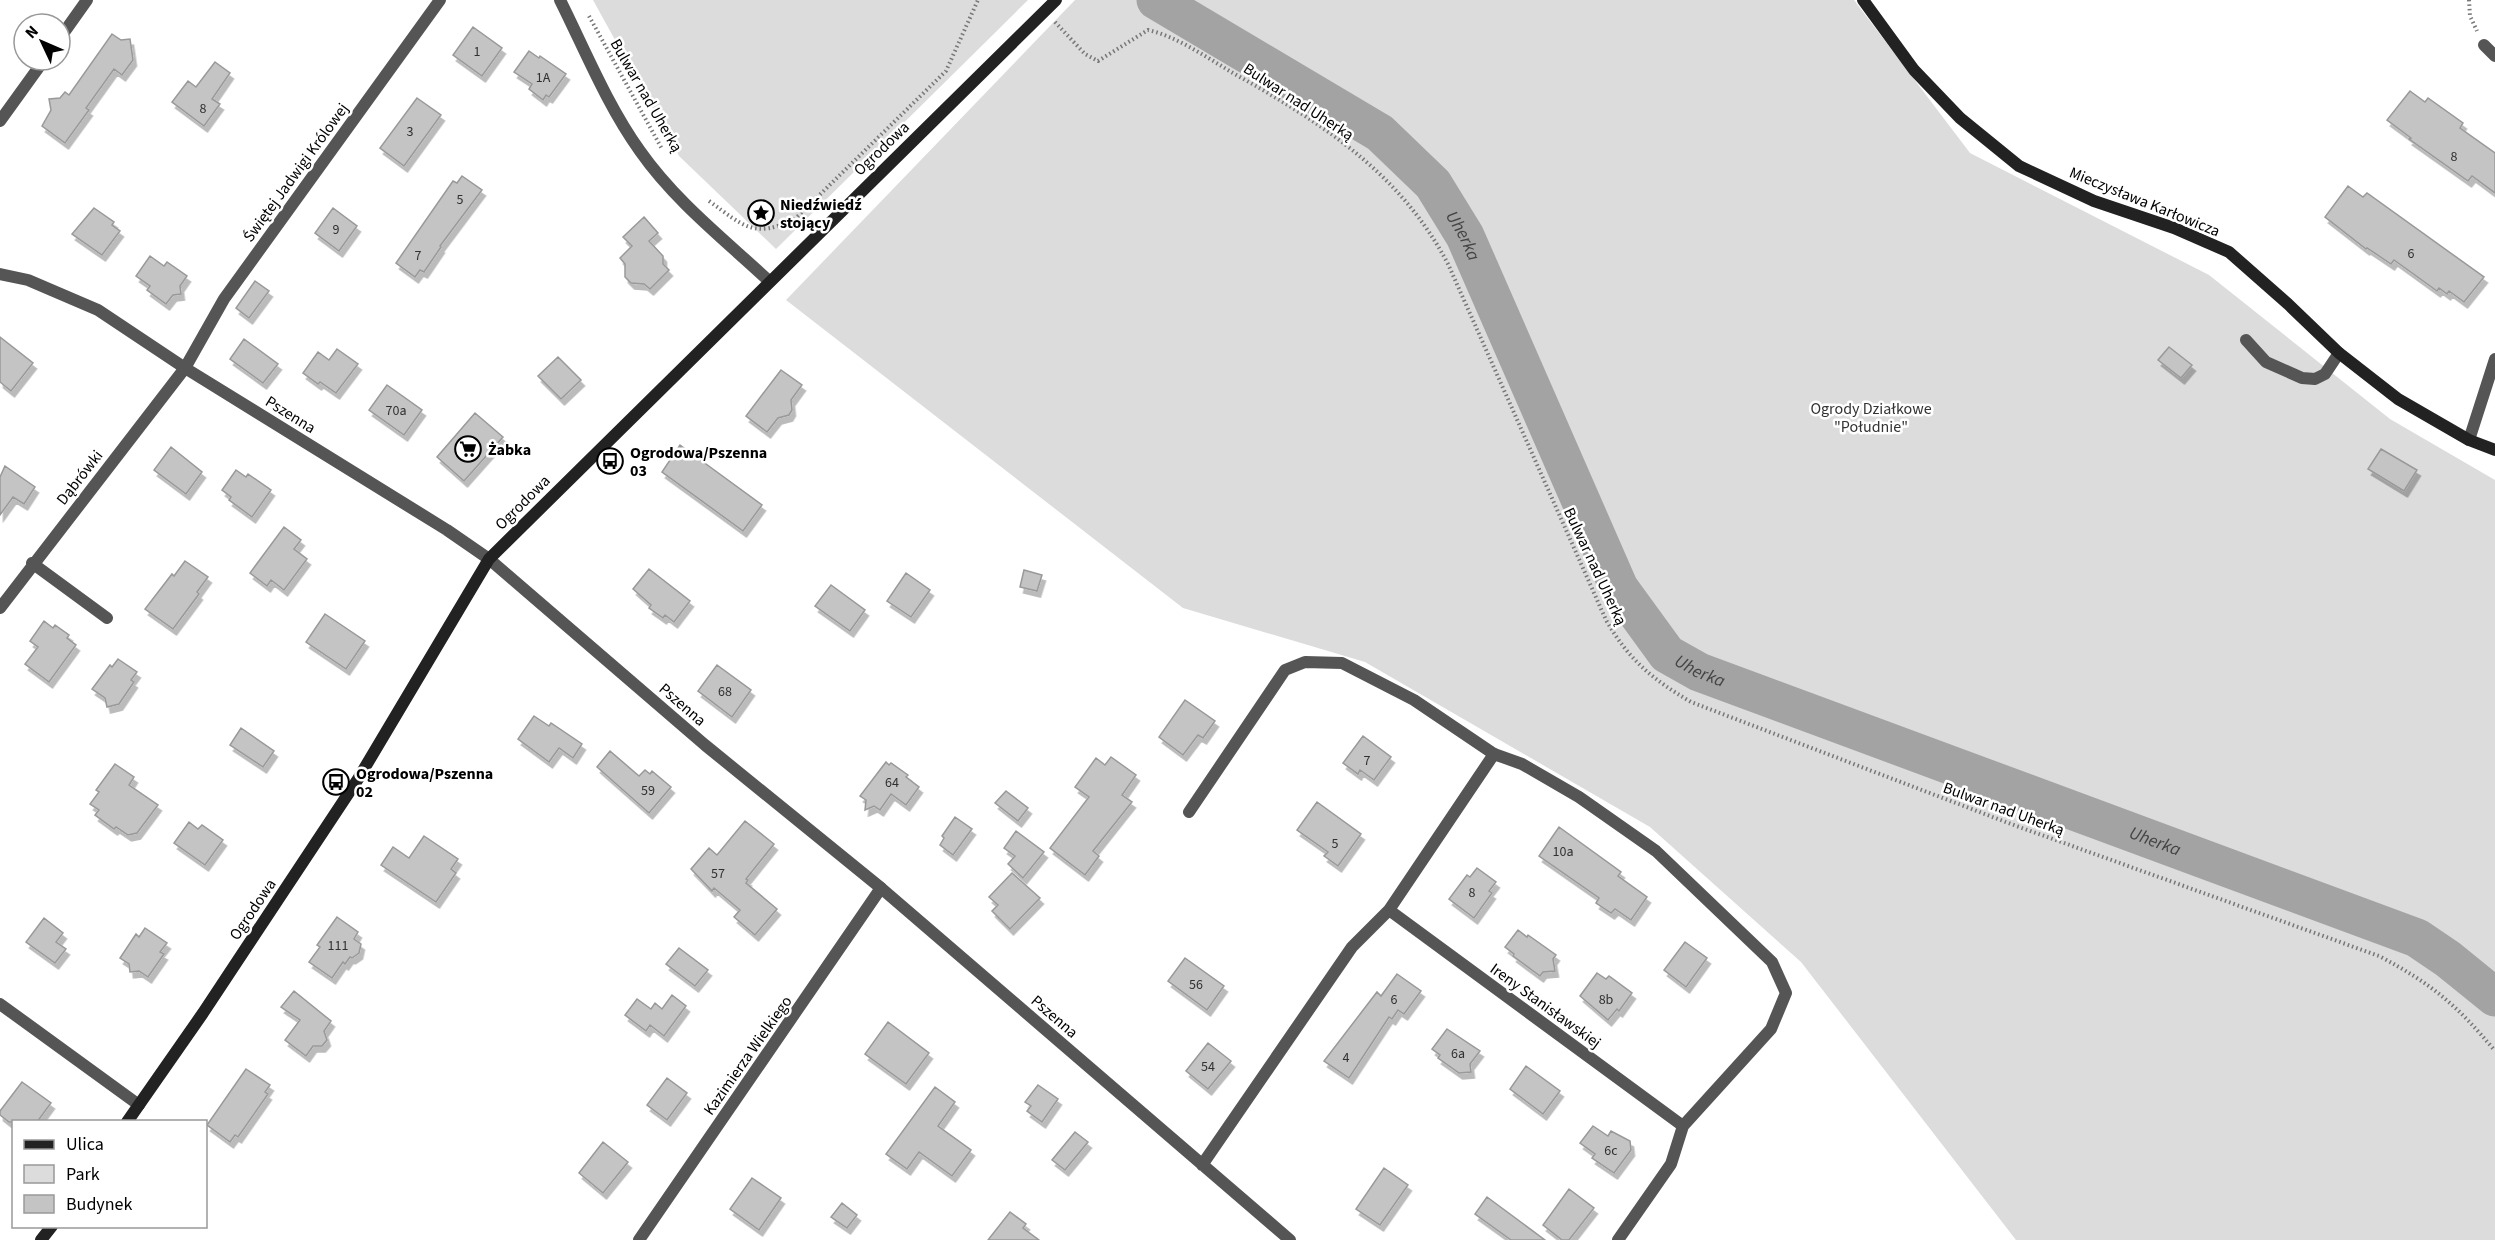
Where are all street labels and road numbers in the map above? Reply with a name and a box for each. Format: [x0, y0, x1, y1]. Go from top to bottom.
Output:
street label: Bulwar nad Uherką [605, 35, 688, 156]
street label: Bulwar nad Uherką [1239, 58, 1358, 146]
street label: Świętej Jadwigi Królowej [238, 99, 354, 246]
street label: Ogrodowa [849, 117, 914, 181]
street label: Mieczysława Karłowicza [2066, 162, 2223, 242]
street label: Pszenna [261, 391, 320, 439]
street label: Dąbrówki [51, 446, 108, 510]
street label: Ogrodowa [490, 470, 555, 535]
street label: Bulwar nad Uherką [1558, 504, 1632, 629]
street label: Pszenna [654, 678, 711, 731]
street label: Bulwar nad Uherką [1940, 777, 2067, 841]
street label: Ogrodowa [224, 875, 281, 945]
street label: Ireny Stanisławskiej [1485, 958, 1605, 1054]
street label: Pszenna [1026, 990, 1083, 1043]
street label: Kazimierza Wielkiego [698, 991, 797, 1120]

